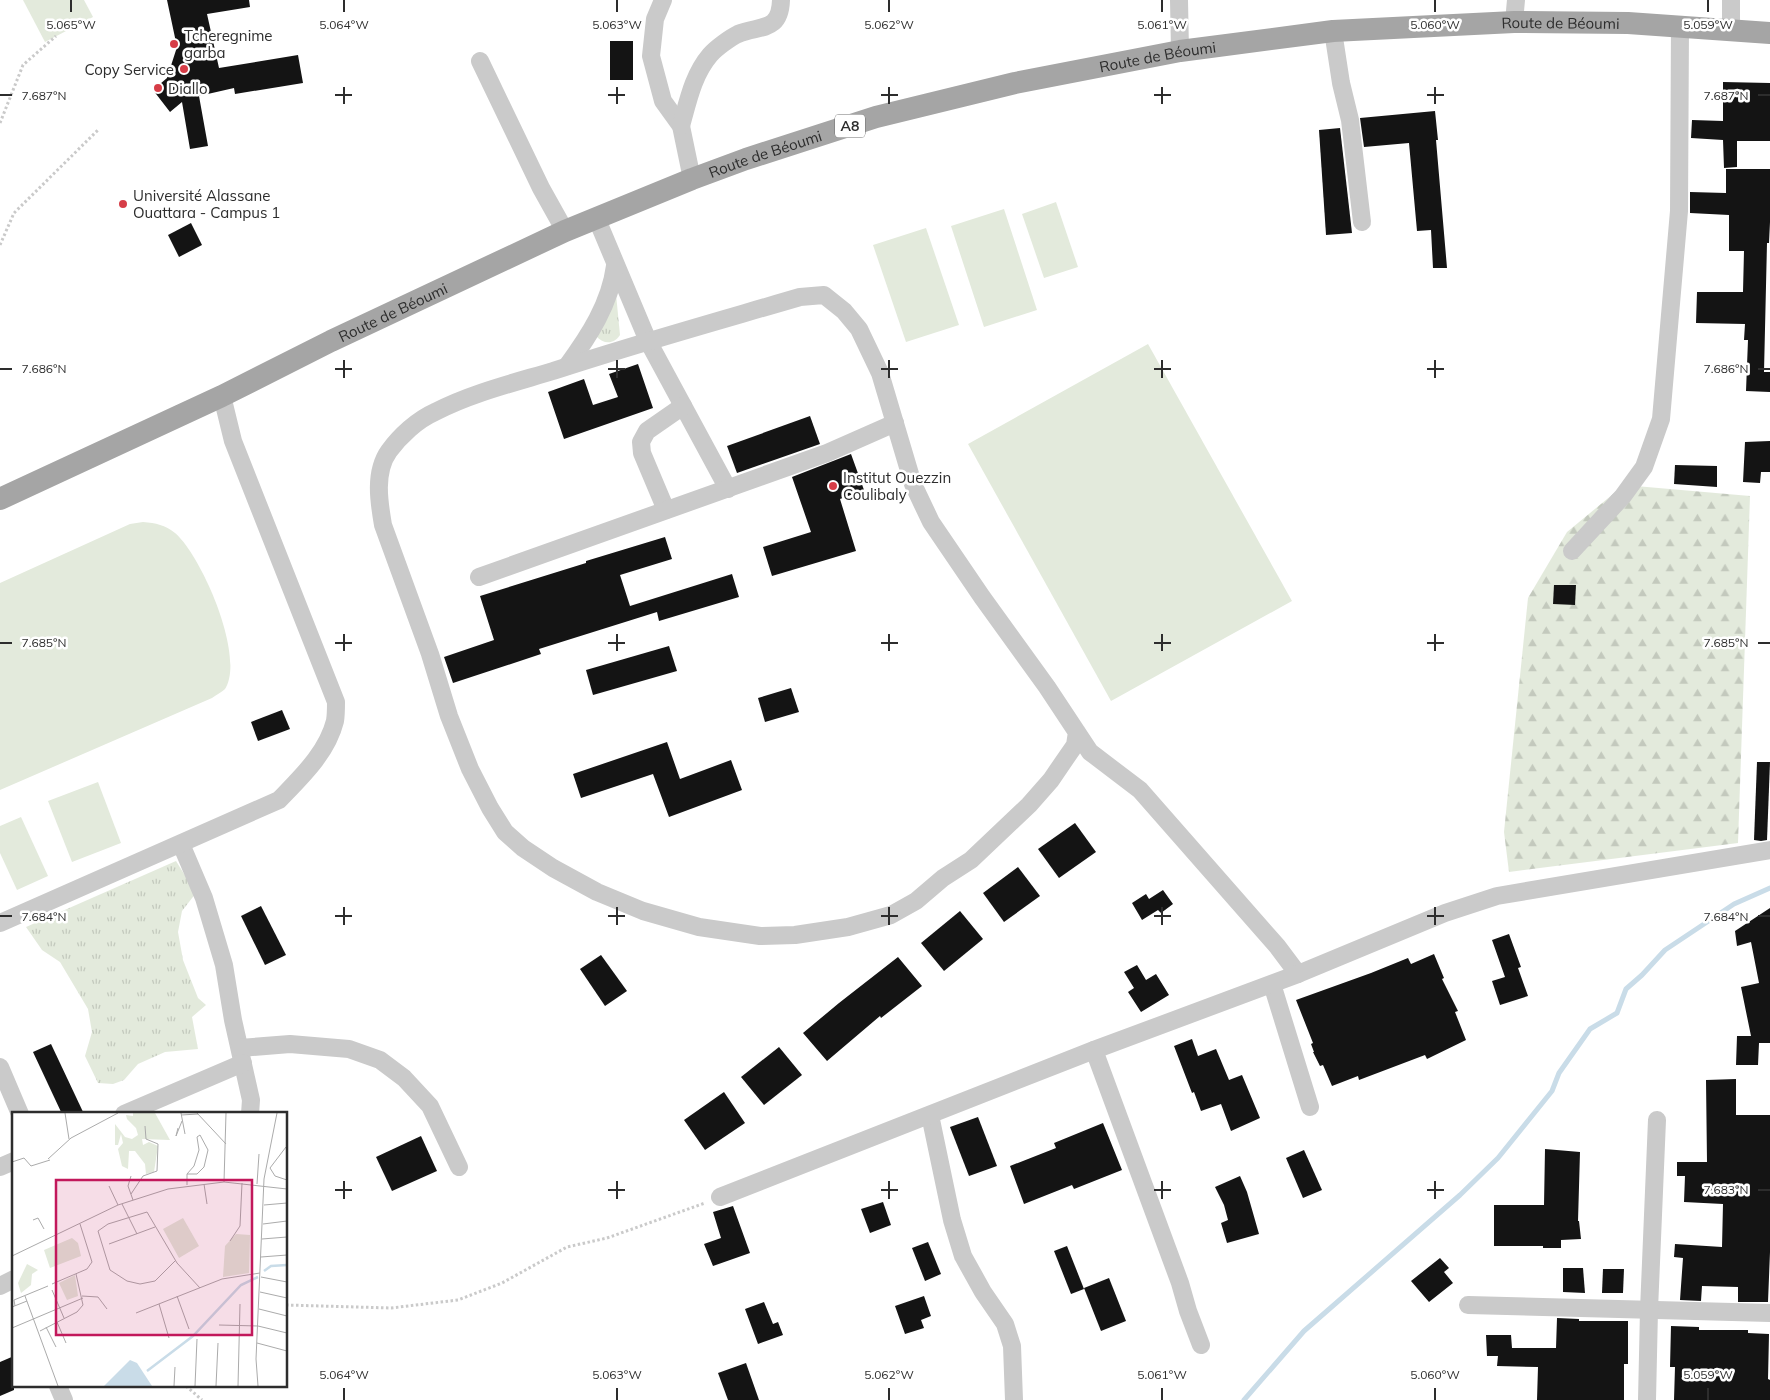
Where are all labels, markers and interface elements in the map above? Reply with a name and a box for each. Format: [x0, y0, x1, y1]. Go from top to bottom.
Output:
street label: Route de Béoumi [1501, 12, 1620, 32]
text: 5.065°W [46, 17, 96, 32]
text: 5.064°W [319, 17, 369, 32]
text: 5.063°W [592, 17, 642, 32]
text: 5.062°W [864, 17, 914, 32]
text: 5.061°W [1137, 17, 1187, 32]
text: 5.060°W [1410, 17, 1460, 32]
text: 5.059°W [1683, 17, 1733, 32]
place label: Tcheregnime garba [184, 26, 273, 62]
street label: Route de Béoumi [1098, 37, 1217, 76]
marker: Tcheregnime garba [168, 38, 180, 50]
place label: Copy Service [85, 60, 174, 79]
marker: Copy Service [178, 63, 190, 75]
place label: Diallo [168, 79, 207, 98]
marker: Diallo [152, 82, 164, 94]
text: 7.687°N [22, 88, 66, 103]
text: 7.687°N [1704, 88, 1748, 103]
road number: A8 [835, 114, 865, 138]
street label: Route de Béoumi [706, 126, 824, 182]
place label: Université Alassane Ouattara - Campus 1 [133, 186, 280, 222]
marker: Université Alassane Ouattara - Campus 1 [117, 198, 129, 210]
street label: Route de Béoumi [335, 278, 450, 346]
text: 7.686°N [22, 361, 66, 376]
text: 7.686°N [1704, 361, 1748, 376]
place label: Institut Ouezzin Coulibaly [843, 468, 951, 504]
marker: Institut Ouezzin Coulibaly [827, 480, 839, 492]
text: 7.685°N [22, 635, 66, 650]
text: 7.685°N [1704, 635, 1748, 650]
text: 7.684°N [22, 909, 66, 924]
text: 7.684°N [1704, 909, 1748, 924]
inset map [12, 1112, 288, 1388]
text: 7.683°N [1704, 1182, 1748, 1197]
text: 5.064°W [319, 1367, 369, 1382]
text: 5.063°W [592, 1367, 642, 1382]
text: 5.062°W [864, 1367, 914, 1382]
text: 5.061°W [1137, 1367, 1187, 1382]
text: 5.060°W [1410, 1367, 1460, 1382]
text: 5.059°W [1683, 1367, 1733, 1382]

